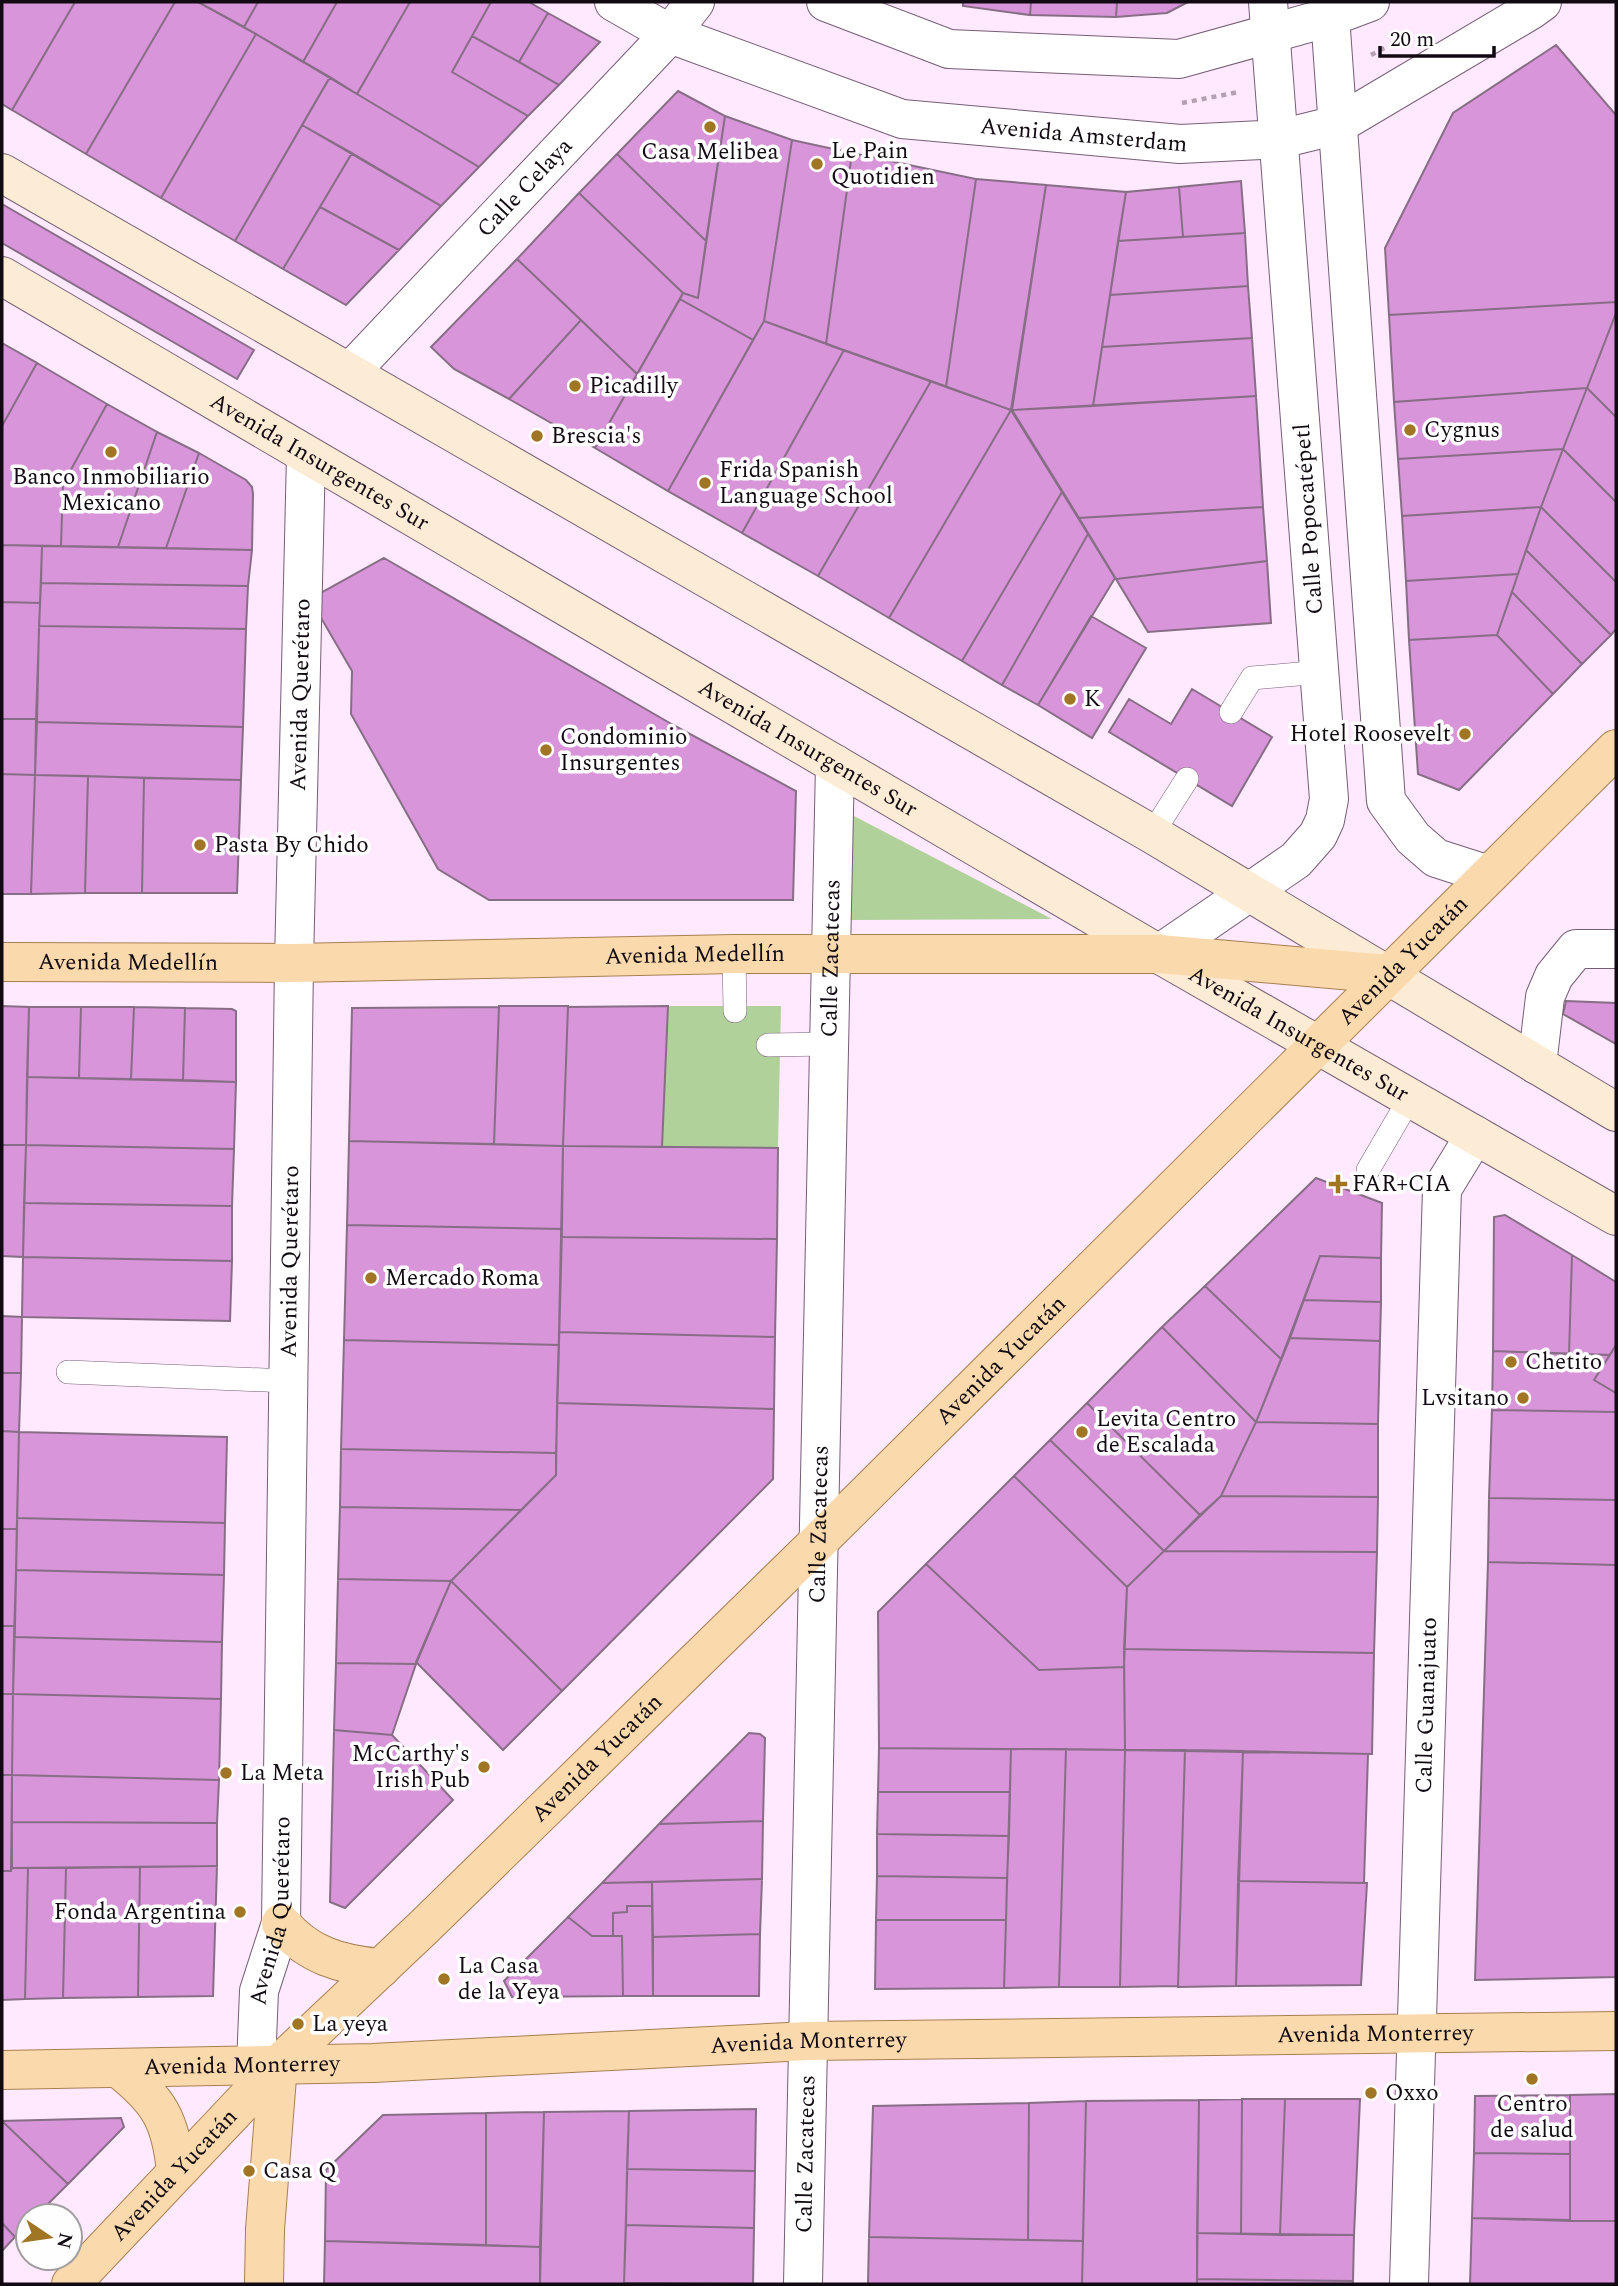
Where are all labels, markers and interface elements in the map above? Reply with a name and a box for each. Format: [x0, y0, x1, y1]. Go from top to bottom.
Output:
scale bar [1380, 14, 1494, 58]
text: 20 m [1390, 24, 1434, 56]
street label: Avenida Amsterdam [979, 109, 1189, 162]
marker: Casa Melibea [702, 119, 718, 135]
street label: Calle Celaya [468, 130, 581, 245]
place label: Le Pain Quotidien [831, 134, 935, 195]
place label: Casa Melibea [641, 135, 779, 170]
marker: Le Pain Quotidien [809, 156, 825, 172]
place label: Picadilly [589, 369, 679, 404]
marker: Picadilly [567, 378, 583, 394]
street label: Avenida Insurgentes Sur [203, 384, 436, 540]
place label: Cygnus [1424, 413, 1500, 448]
place label: Brescia's [551, 419, 641, 454]
street label: Calle Popocatépetl [1285, 422, 1333, 616]
marker: Cygnus [1402, 422, 1418, 438]
marker: Brescia's [529, 428, 545, 444]
marker: Banco Inmobiliario Mexicano [103, 444, 119, 460]
place label: Frida Spanish Language School [719, 453, 893, 514]
place label: Banco Inmobiliario Mexicano [12, 460, 210, 521]
marker: Frida Spanish Language School [697, 475, 713, 491]
street label: Avenida Querétaro [281, 598, 320, 791]
street label: Avenida Insurgentes Sur [691, 670, 924, 826]
place label: K [1084, 682, 1101, 717]
marker: K [1062, 691, 1078, 707]
place label: Hotel Roosevelt [1290, 717, 1451, 752]
place label: Condominio Insurgentes [560, 720, 688, 781]
marker: Hotel Roosevelt [1457, 726, 1473, 742]
marker: Condominio Insurgentes [538, 742, 554, 758]
place label: Pasta By Chido [214, 828, 369, 863]
marker: Pasta By Chido [192, 837, 208, 853]
street label: Calle Zacatecas [812, 879, 850, 1038]
street label: Avenida Yucatán [1330, 887, 1477, 1034]
street label: Avenida Medellín [604, 936, 785, 974]
street label: Avenida Medellín [38, 945, 218, 980]
street label: Avenida Insurgentes Sur [1182, 957, 1416, 1111]
street label: Avenida Querétaro [271, 1165, 309, 1358]
place label: FAR+CIA [1352, 1167, 1451, 1202]
marker: FAR+CIA [1330, 1176, 1346, 1192]
place label: Mercado Roma [385, 1261, 539, 1296]
marker: Mercado Roma [363, 1270, 379, 1286]
street label: Avenida Yucatán [927, 1287, 1074, 1433]
place label: Chetito [1525, 1345, 1602, 1380]
marker: Chetito [1503, 1354, 1519, 1370]
place label: Lvsitano [1421, 1381, 1509, 1416]
marker: Lvsitano [1515, 1390, 1531, 1406]
place label: Levita Centro de Escalada [1096, 1402, 1236, 1463]
marker: Levita Centro de Escalada [1074, 1424, 1090, 1440]
street label: Calle Zacatecas [800, 1445, 838, 1604]
street label: Calle Guanajuato [1406, 1616, 1447, 1794]
street label: Avenida Yucatán [523, 1685, 671, 1831]
place label: McCarthy's Irish Pub [352, 1737, 470, 1798]
place label: La Meta [240, 1756, 324, 1791]
marker: McCarthy's Irish Pub [476, 1759, 492, 1775]
marker: La Meta [218, 1765, 234, 1781]
street label: Avenida Querétaro [241, 1816, 300, 2006]
place label: Fonda Argentina [54, 1895, 226, 1930]
marker: Fonda Argentina [232, 1904, 248, 1920]
place label: La Casa de la Yeya [458, 1949, 560, 2010]
marker: La Casa de la Yeya [436, 1971, 452, 1987]
place label: La yeya [312, 2007, 388, 2042]
street label: Avenida Monterrey [1277, 2015, 1475, 2053]
marker: La yeya [290, 2016, 306, 2032]
street label: Avenida Monterrey [709, 2022, 908, 2063]
street label: Avenida Monterrey [143, 2046, 341, 2085]
marker: Centro de salud [1524, 2071, 1540, 2087]
street label: Calle Zacatecas [787, 2075, 825, 2233]
place label: Oxxo [1385, 2076, 1439, 2111]
marker: Oxxo [1363, 2085, 1379, 2101]
place label: Centro de salud [1490, 2087, 1574, 2148]
street label: Avenida Yucatán [102, 2100, 246, 2250]
place label: Casa Q [263, 2154, 337, 2189]
marker: Casa Q [241, 2163, 257, 2179]
north arrow [14, 2202, 84, 2272]
text: N [48, 2230, 80, 2251]

